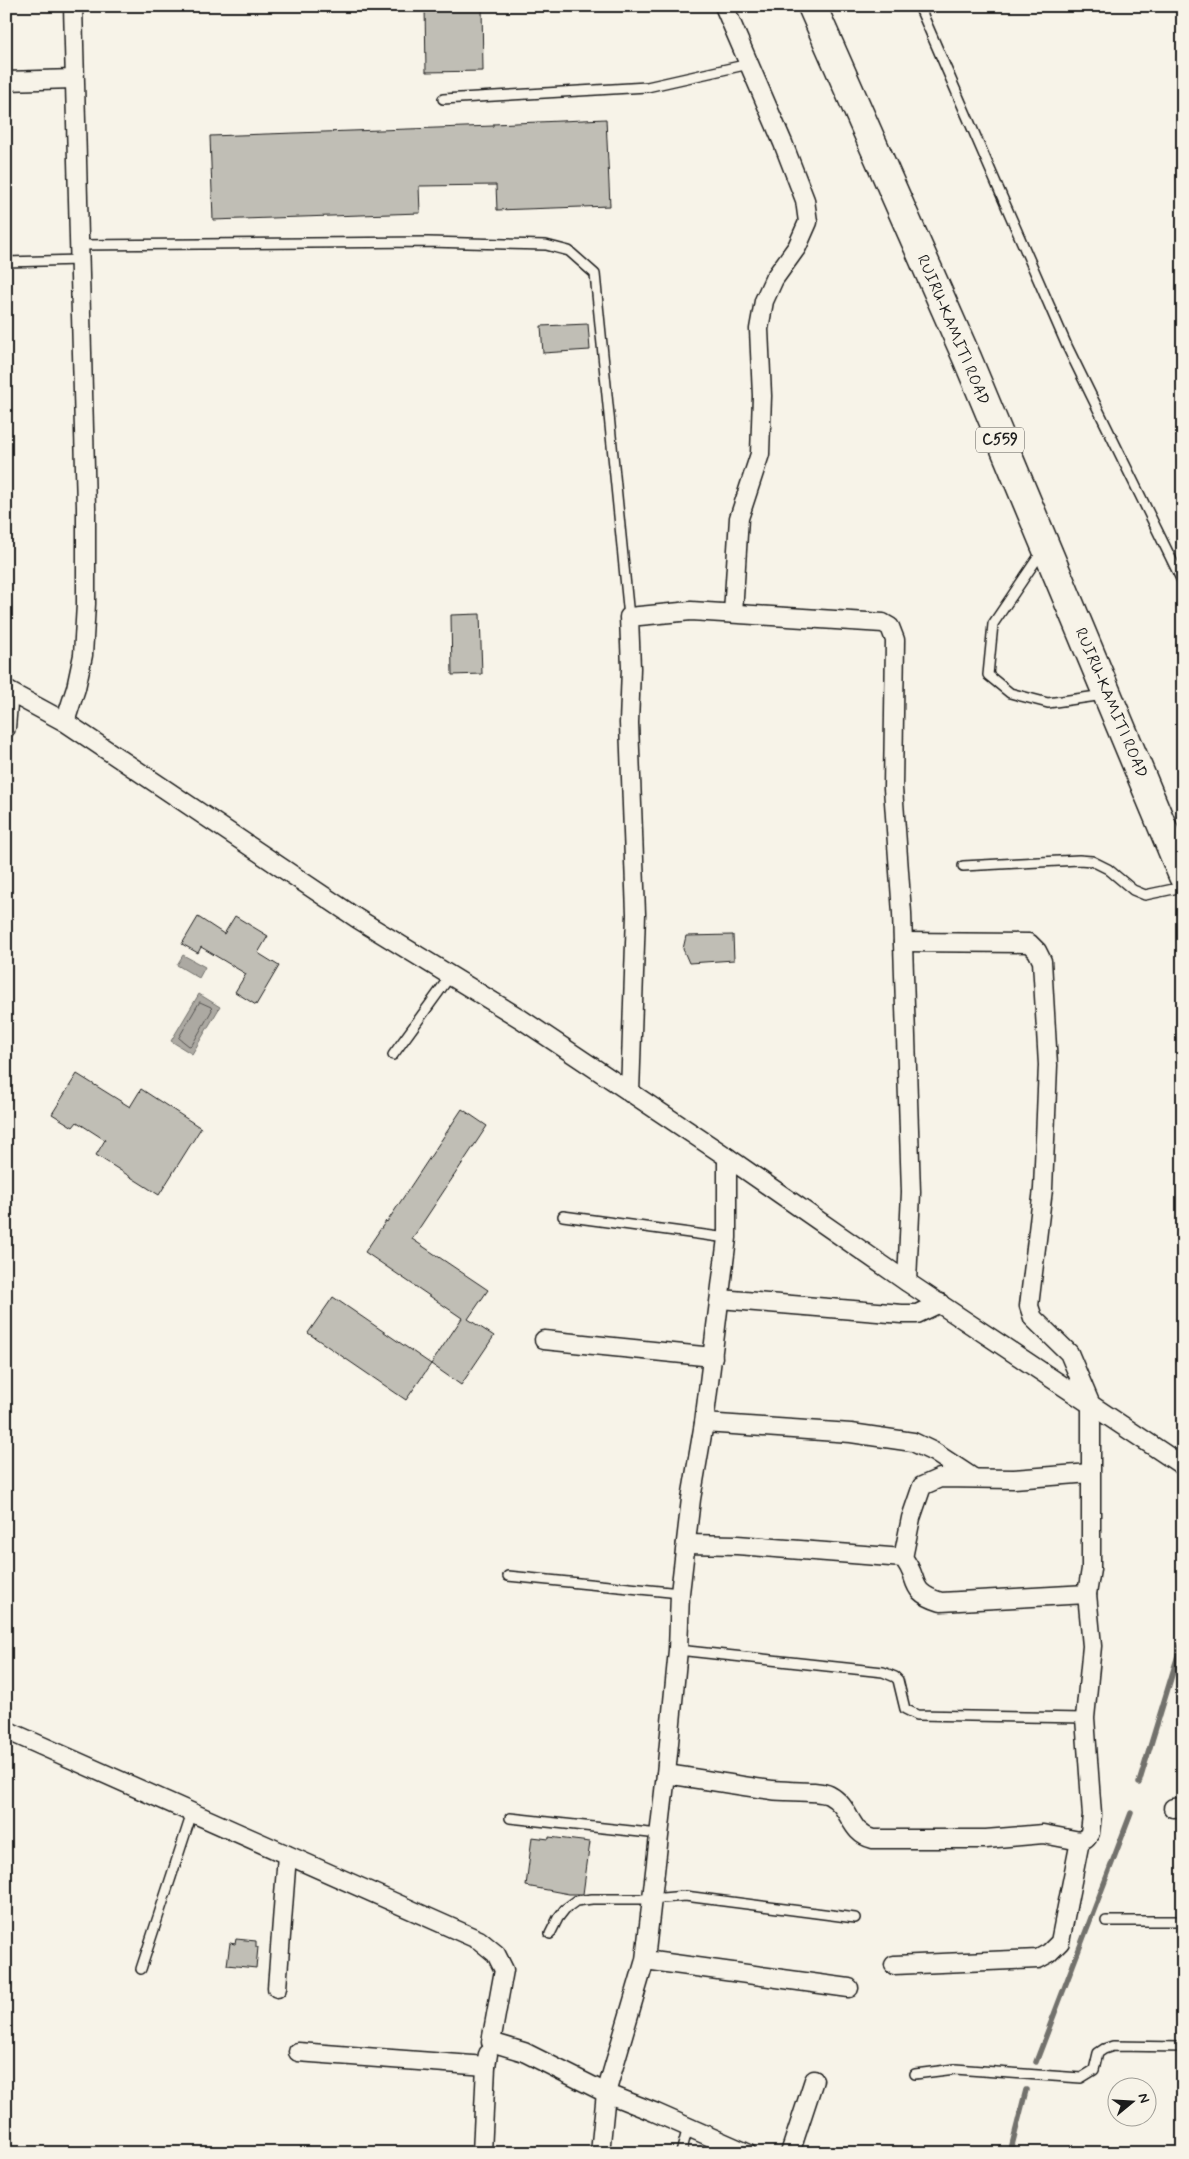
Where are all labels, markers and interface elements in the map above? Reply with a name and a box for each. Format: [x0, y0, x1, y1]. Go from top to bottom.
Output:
street label: RUIRU-KAMITI ROAD [912, 252, 994, 408]
road number: C559 [976, 428, 1024, 452]
street label: RUIRU-KAMITI ROAD [1070, 625, 1152, 781]
north arrow [1106, 2076, 1156, 2126]
text: N [1133, 2091, 1153, 2106]

